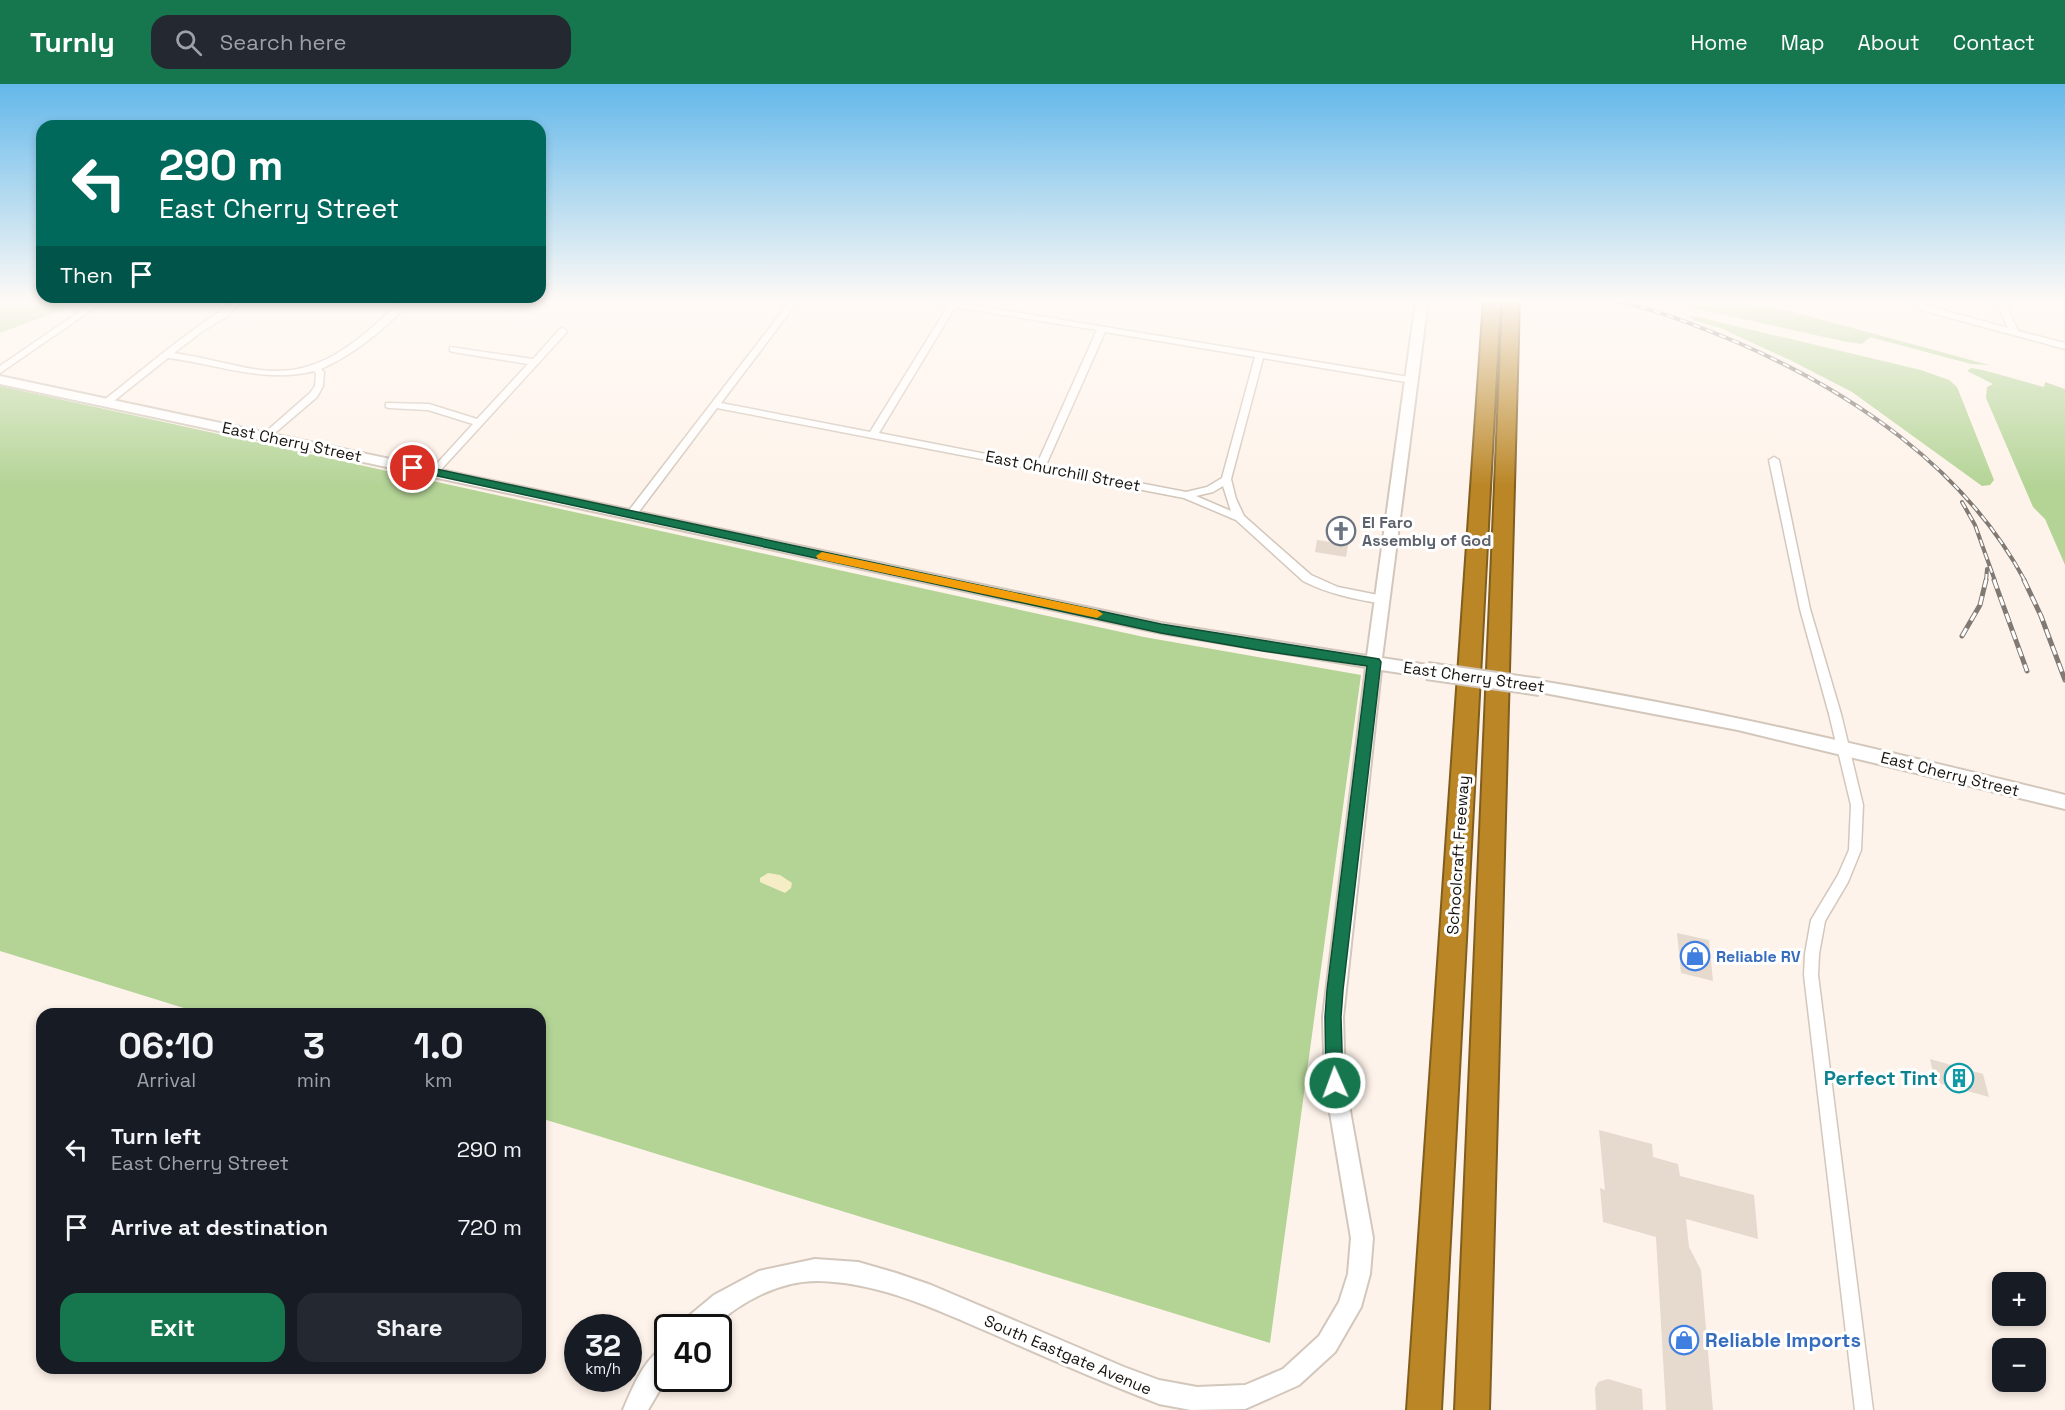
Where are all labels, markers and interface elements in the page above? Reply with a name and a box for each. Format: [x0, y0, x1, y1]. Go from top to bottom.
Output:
search box [151, 15, 571, 69]
text: Turnly [30, 24, 115, 60]
icon: search [172, 26, 205, 59]
text: Search here [220, 28, 347, 56]
text: Home [1690, 29, 1748, 56]
text: Map [1781, 29, 1825, 56]
text: About [1858, 29, 1920, 56]
text: Contact [1953, 29, 2035, 56]
text: 290 m [159, 139, 284, 192]
icon: left [60, 144, 138, 222]
text: East Cherry Street [159, 191, 399, 226]
icon: arrive [125, 258, 158, 291]
text: Then [60, 261, 113, 289]
street label: East Cherry Street [220, 417, 364, 467]
pin [387, 442, 438, 493]
street label: East Churchill Street [984, 446, 1142, 496]
icon: arrive [396, 451, 429, 484]
place label: El Faro Assembly of God [1362, 512, 1491, 551]
church icon: El Faro Assembly of God [1325, 515, 1357, 547]
street label: East Cherry Street [1402, 657, 1546, 697]
street label: East Cherry Street [1878, 747, 2022, 801]
street label: Schoolcraft Freeway [1442, 775, 1474, 935]
shop icon: Reliable RV [1679, 940, 1711, 972]
place label: Reliable RV [1716, 946, 1801, 967]
text: 06:10 [118, 1023, 214, 1069]
text: 3 [303, 1023, 325, 1069]
text: 1.0 [414, 1023, 464, 1069]
position arrow [1303, 1051, 1367, 1115]
building icon: Perfect Tint [1943, 1062, 1975, 1094]
place label: Perfect Tint [1824, 1065, 1938, 1091]
text: Arrival [137, 1067, 196, 1093]
text: min [297, 1067, 331, 1093]
text: km [425, 1067, 453, 1093]
text: Turn left [111, 1122, 201, 1150]
icon: left [60, 1133, 93, 1166]
text: 290 m [457, 1135, 522, 1163]
text: East Cherry Street [111, 1150, 289, 1176]
icon: arrive [60, 1211, 93, 1244]
text: Arrive at destination [111, 1213, 328, 1241]
text: 720 m [458, 1213, 522, 1241]
map controls [1992, 1272, 2046, 1392]
button: + [1992, 1272, 2046, 1326]
button: Exit [60, 1293, 285, 1362]
button: Share [297, 1293, 522, 1362]
street label: South Eastgate Avenue [981, 1310, 1155, 1400]
speed limit sign: 40 [654, 1314, 732, 1392]
shop icon: Reliable Imports [1668, 1324, 1700, 1356]
text: 32 [585, 1326, 621, 1365]
place label: Reliable Imports [1705, 1327, 1861, 1353]
button: − [1992, 1338, 2046, 1392]
text: km/h [585, 1359, 621, 1378]

